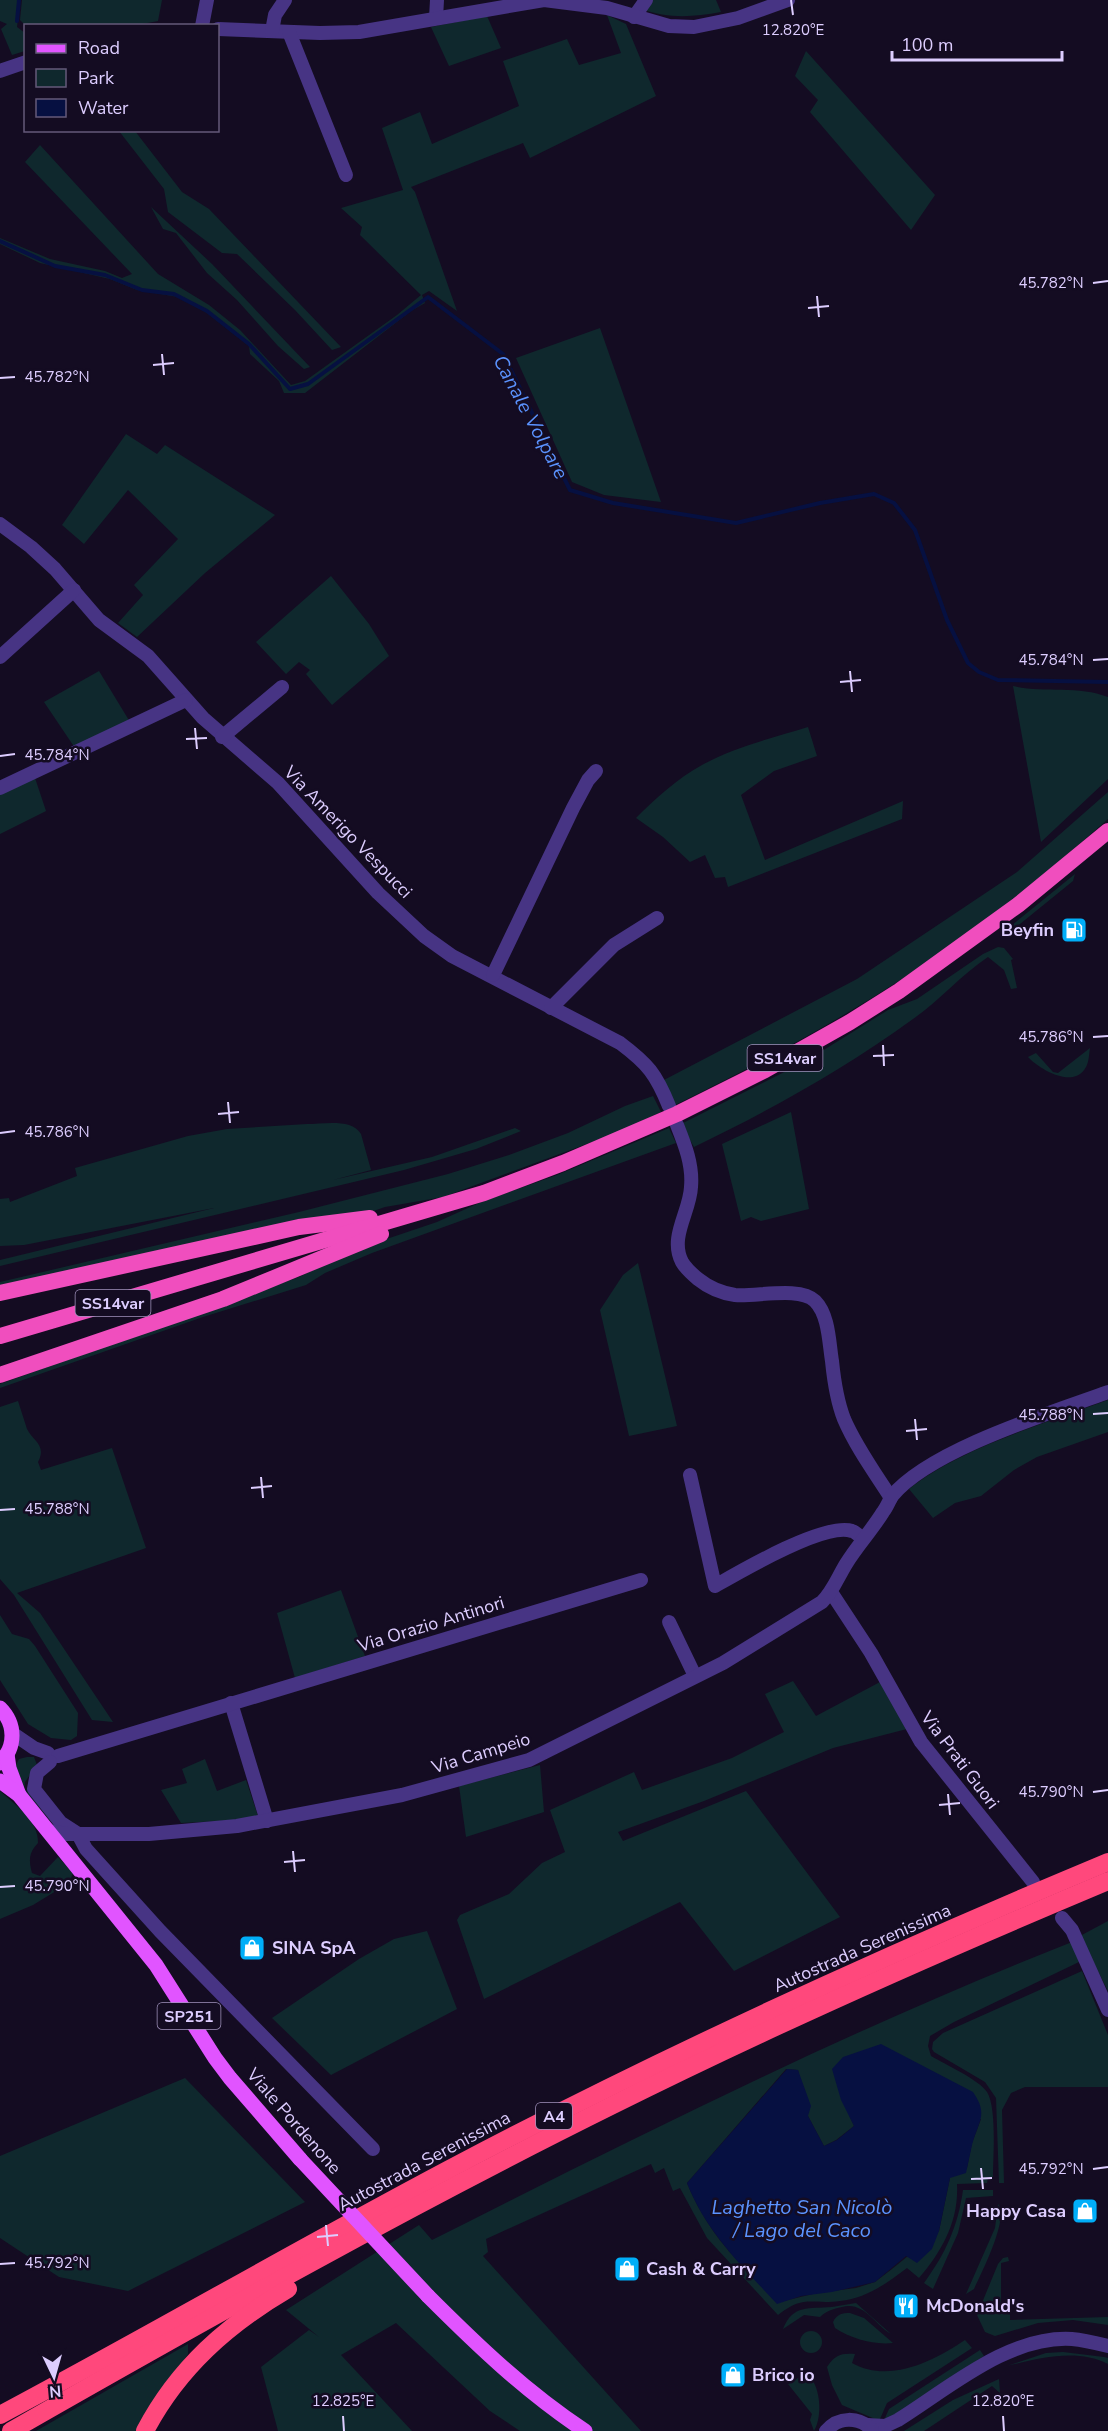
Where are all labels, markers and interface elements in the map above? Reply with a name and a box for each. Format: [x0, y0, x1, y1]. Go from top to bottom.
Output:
text: 12.820°E [762, 20, 824, 40]
legend [24, 24, 219, 132]
scale bar [892, 24, 1062, 62]
text: 100 m [901, 33, 953, 57]
text: Road [78, 36, 120, 60]
text: Park [78, 66, 115, 90]
text: Water [78, 96, 129, 120]
text: 45.782°N [1018, 273, 1084, 293]
water label: Canale Volpare [487, 350, 575, 484]
text: 45.782°N [24, 367, 90, 387]
text: 45.784°N [1018, 650, 1084, 670]
text: 45.784°N [24, 745, 90, 765]
street label: Via Amerigo Vespucci [278, 760, 418, 903]
fuel station icon: Beyfin [1059, 915, 1089, 945]
place label: Beyfin [1001, 918, 1054, 942]
text: 45.786°N [1018, 1027, 1084, 1047]
road number: SS14var [748, 1045, 822, 1071]
text: 45.786°N [24, 1122, 90, 1142]
road number: SS14var [76, 1290, 150, 1316]
text: 45.788°N [1018, 1405, 1084, 1425]
text: 45.788°N [24, 1499, 90, 1519]
street label: Via Orazio Antinori [354, 1590, 507, 1658]
street label: Via Prati Guori [915, 1705, 1005, 1814]
street label: Via Campeio [428, 1727, 533, 1780]
text: 45.790°N [1018, 1782, 1084, 1802]
text: 45.790°N [24, 1876, 90, 1896]
street label: Autostrada Serenissima [769, 1898, 955, 1998]
shop icon: SINA SpA [237, 1933, 267, 1963]
place label: SINA SpA [272, 1936, 356, 1960]
road number: SP251 [158, 2003, 220, 2029]
street label: Viale Pordenone [241, 2062, 347, 2179]
road number: A4 [536, 2103, 572, 2129]
street label: Autostrada Serenissima [333, 2105, 515, 2217]
text: 45.792°N [1018, 2159, 1084, 2179]
water label: Laghetto San Nicolò / Lago del Caco [711, 2194, 893, 2244]
shop icon: Happy Casa [1070, 2196, 1100, 2226]
place label: Happy Casa [966, 2199, 1066, 2223]
text: 45.792°N [24, 2253, 90, 2273]
shop icon: Cash & Carry [612, 2254, 642, 2284]
place label: Cash & Carry [646, 2257, 756, 2281]
restaurant icon: McDonald's [891, 2291, 921, 2321]
place label: McDonald's [926, 2294, 1024, 2318]
north arrow [24, 2347, 84, 2407]
shop icon: Brico io [718, 2360, 748, 2390]
place label: Brico io [752, 2363, 815, 2387]
text: N [48, 2379, 62, 2402]
text: 12.825°E [312, 2391, 374, 2411]
text: 12.820°E [972, 2391, 1034, 2411]

